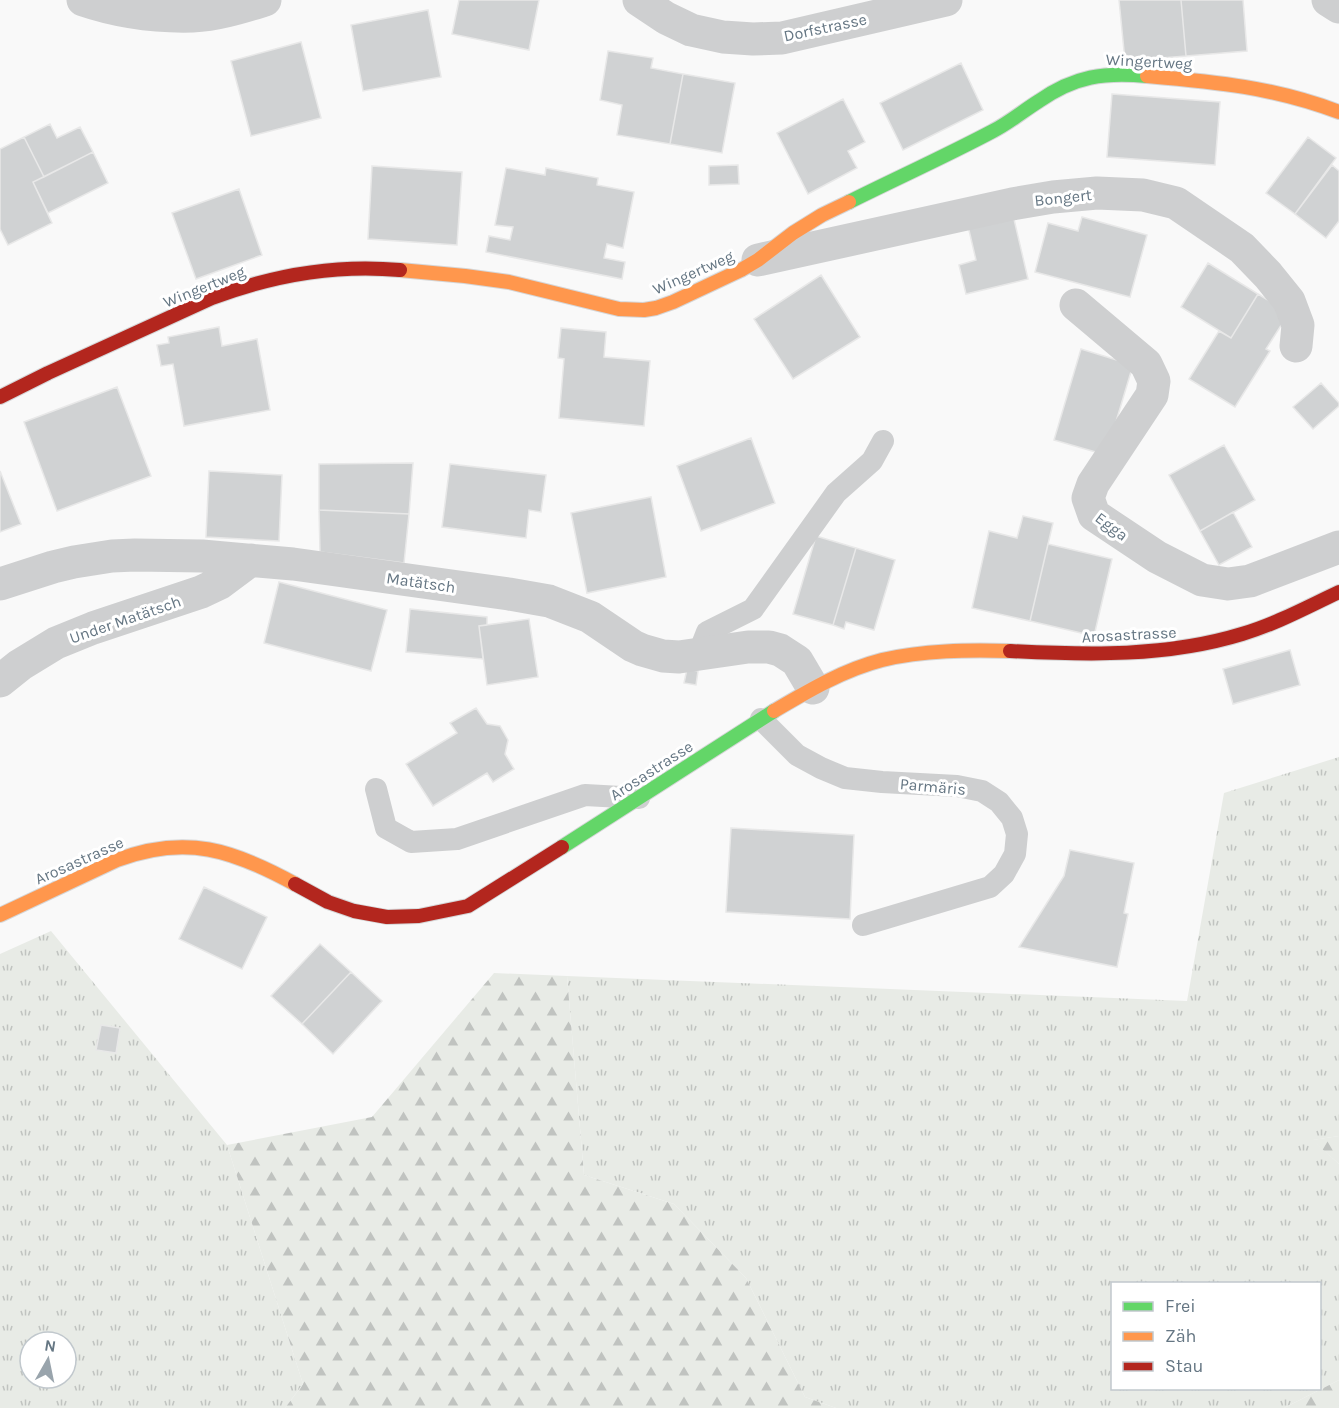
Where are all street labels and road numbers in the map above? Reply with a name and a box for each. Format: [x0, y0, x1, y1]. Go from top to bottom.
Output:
street label: Dorfstrasse [782, 9, 868, 46]
street label: Wingertweg [1105, 50, 1193, 73]
street label: Bongert [1034, 185, 1093, 210]
street label: Wingertweg [650, 246, 737, 299]
street label: Wingertweg [160, 261, 248, 311]
street label: Egga [1092, 508, 1132, 545]
street label: Matätsch [385, 568, 457, 597]
street label: Under Matätsch [67, 591, 184, 647]
street label: Arosastrasse [1081, 623, 1177, 646]
street label: Arosastrasse [606, 737, 696, 804]
street label: Parmäris [899, 774, 967, 799]
street label: Arosastrasse [32, 832, 126, 888]

